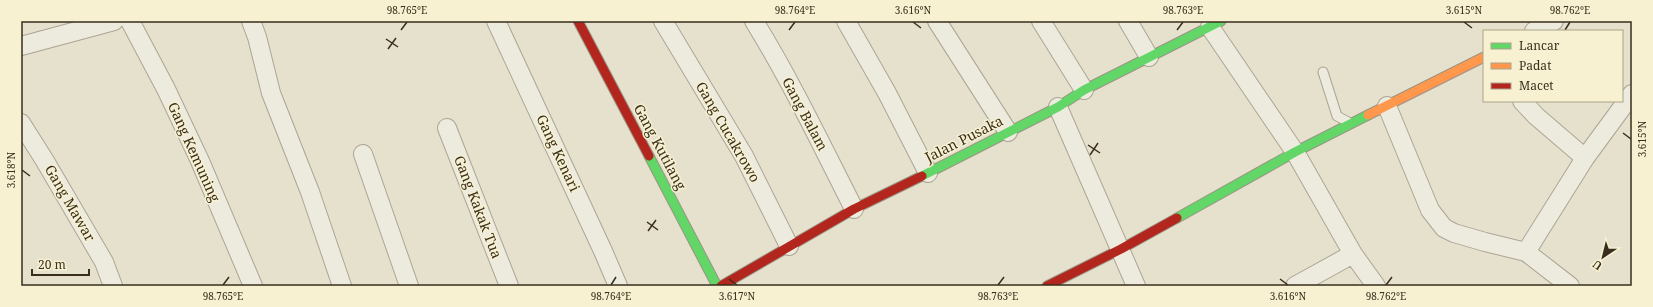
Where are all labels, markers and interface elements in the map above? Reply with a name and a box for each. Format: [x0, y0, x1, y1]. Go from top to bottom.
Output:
text: 98.765°E [387, 3, 427, 17]
text: 98.764°E [775, 3, 815, 17]
text: 3.616°N [895, 3, 932, 17]
text: 98.763°E [1163, 3, 1203, 17]
text: 3.615°N [1446, 3, 1483, 17]
text: 98.762°E [1550, 3, 1590, 17]
legend [1483, 30, 1623, 102]
text: Lancar [1519, 37, 1560, 54]
text: Padat [1519, 57, 1551, 74]
street label: Gang Balam [778, 74, 833, 154]
text: Macet [1519, 77, 1554, 94]
street label: Gang Cucakrowo [692, 78, 765, 186]
street label: Gang Kemuning [164, 99, 225, 205]
street label: Gang Kutilang [630, 101, 691, 193]
street label: Gang Kenari [532, 111, 585, 195]
street label: Jalan Pusaka [921, 111, 1006, 167]
text: 3.615°N [1635, 120, 1649, 157]
text: 3.618°N [4, 151, 18, 188]
street label: Gang Kakak Tua [450, 153, 507, 261]
street label: Gang Mawar [41, 161, 100, 245]
north arrow [1583, 237, 1623, 277]
scale bar [32, 251, 89, 277]
text: 20 m [38, 256, 66, 273]
text: U [1589, 257, 1605, 274]
text: 98.765°E [203, 289, 243, 303]
text: 98.764°E [591, 289, 631, 303]
text: 3.617°N [719, 289, 756, 303]
text: 98.763°E [978, 289, 1018, 303]
text: 3.616°N [1270, 289, 1307, 303]
text: 98.762°E [1366, 289, 1406, 303]

